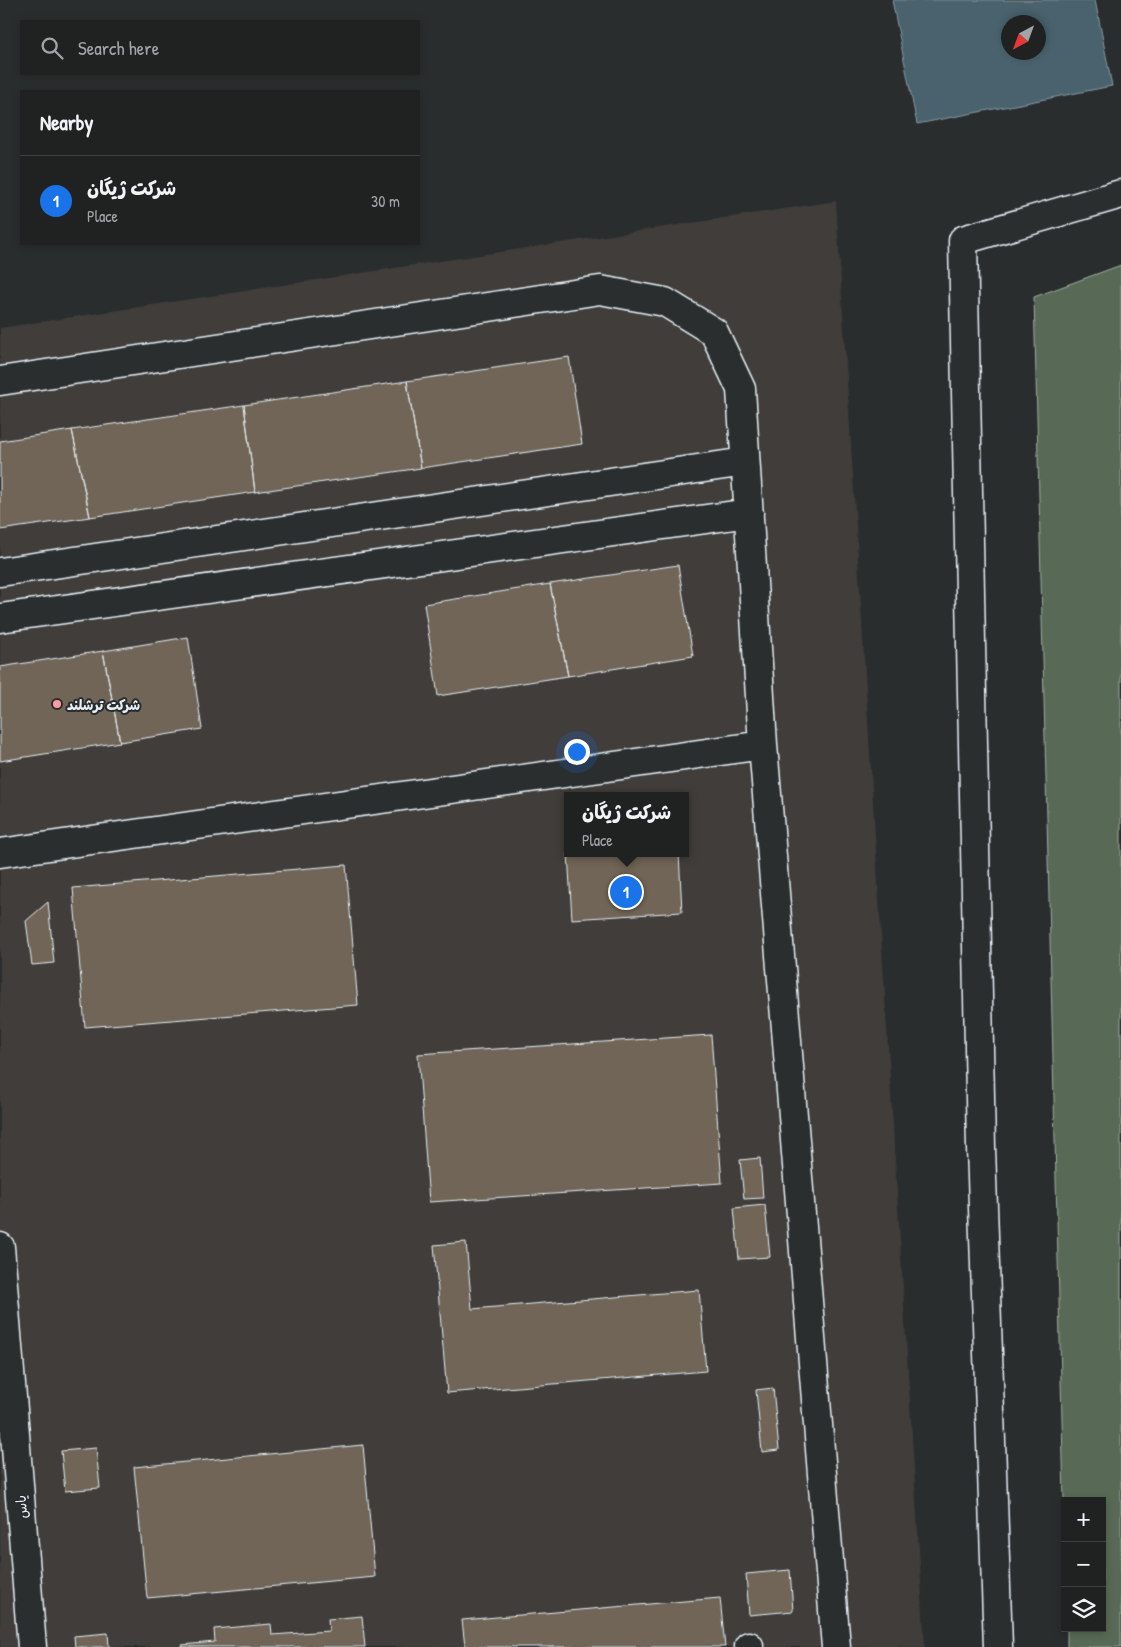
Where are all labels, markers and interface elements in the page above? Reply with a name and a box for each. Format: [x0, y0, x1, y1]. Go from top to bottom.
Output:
north arrow [1001, 15, 1046, 60]
search box [20, 20, 420, 75]
icon: search [38, 34, 66, 62]
text: Search here [78, 35, 159, 61]
text: Nearby [40, 108, 93, 137]
text: شرکت ژیگان [87, 175, 176, 201]
text: 1 [53, 190, 59, 212]
text: 30 m [371, 190, 400, 212]
text: Place [87, 205, 118, 227]
place label: شرکت ترشلند [67, 695, 140, 714]
marker: شرکت ترشلند [51, 698, 63, 710]
your location [564, 739, 590, 765]
popup [564, 792, 689, 857]
text: شرکت ژیگان [582, 799, 671, 825]
text: Place [582, 829, 613, 851]
pin: 1 [610, 873, 642, 911]
street label: یاس [11, 1494, 31, 1520]
map controls [1061, 1497, 1106, 1632]
button: + [1061, 1497, 1106, 1542]
button: − [1061, 1542, 1106, 1587]
button: layers [1061, 1587, 1106, 1632]

